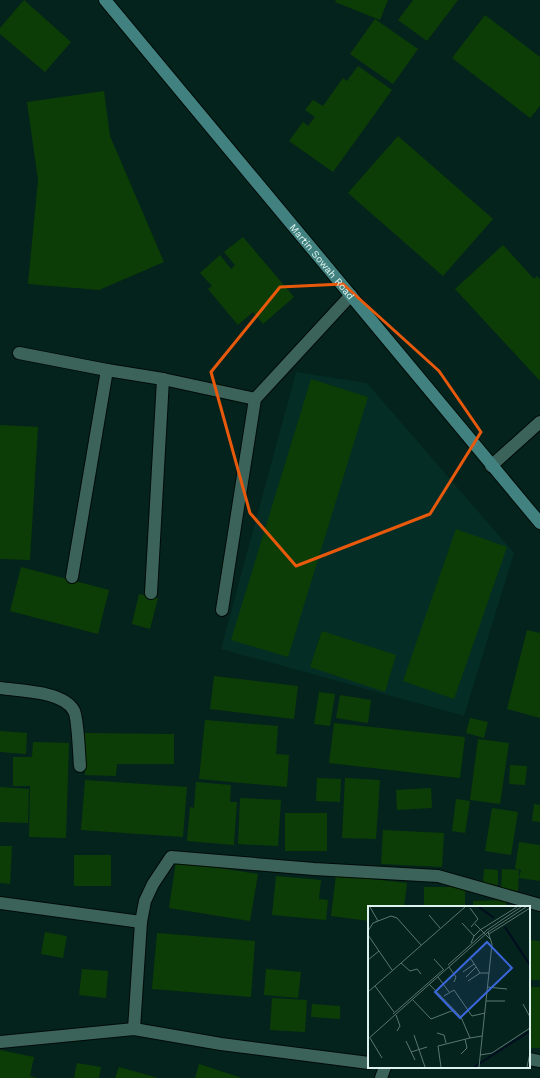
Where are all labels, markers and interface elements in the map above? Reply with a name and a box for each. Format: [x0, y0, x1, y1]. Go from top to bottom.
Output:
street label: Martin Sowah Road [288, 221, 357, 301]
inset map [368, 906, 530, 1068]

